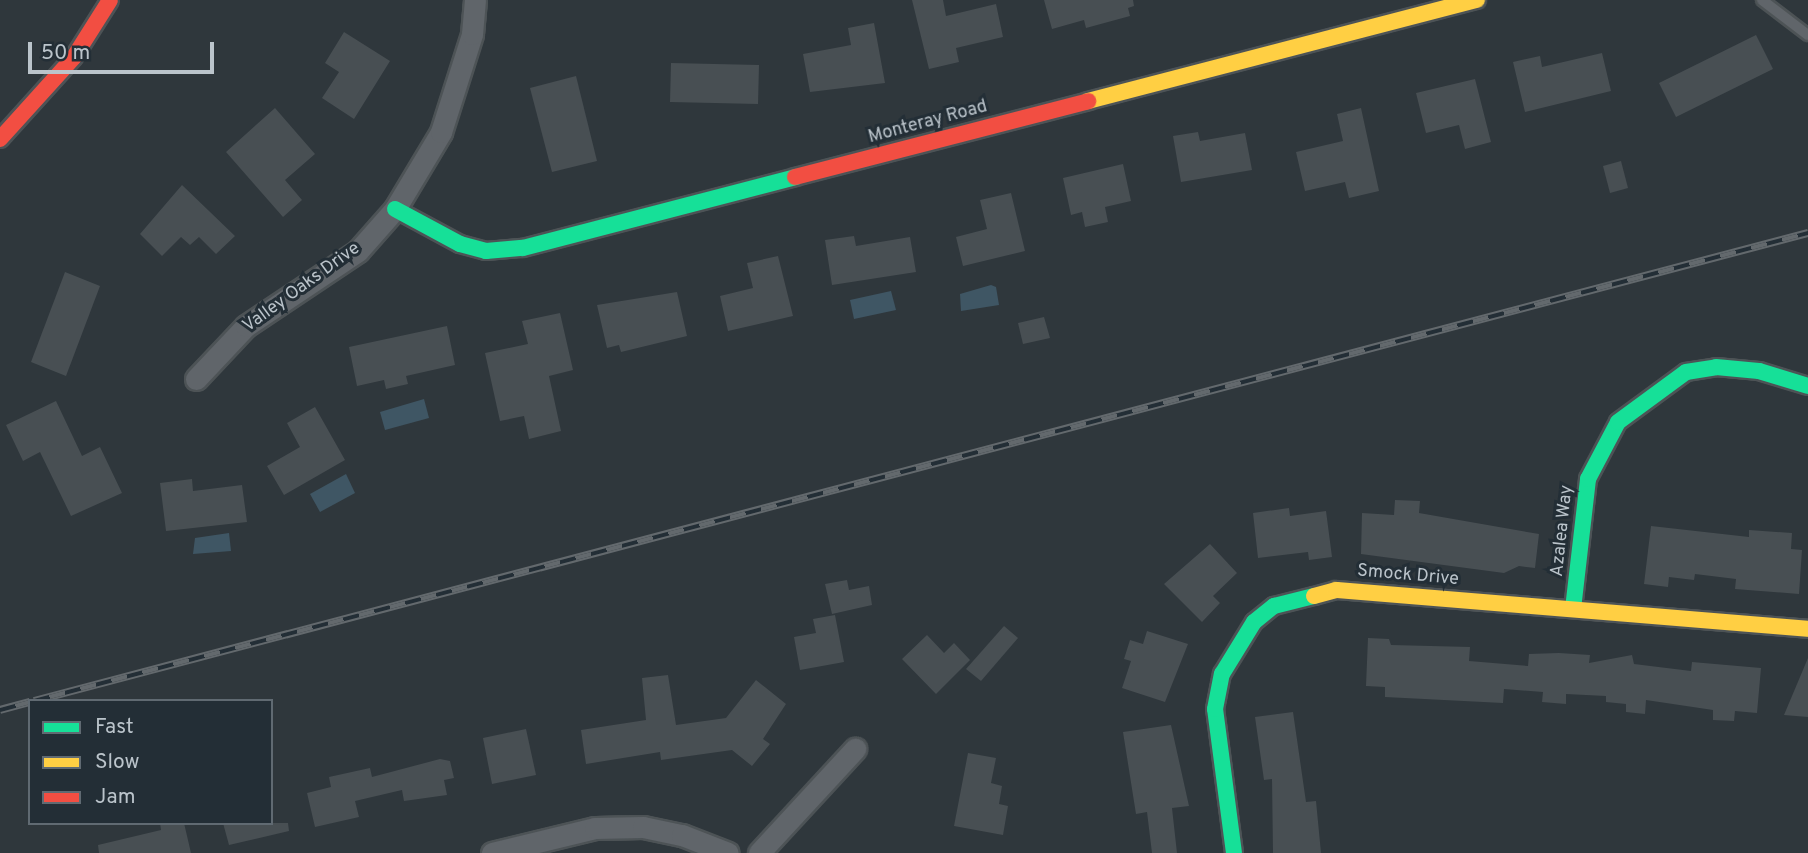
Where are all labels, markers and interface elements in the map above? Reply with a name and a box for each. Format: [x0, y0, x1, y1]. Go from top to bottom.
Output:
scale bar [32, 28, 217, 72]
text: 50 m [41, 40, 90, 67]
street label: Monteray Road [866, 97, 990, 149]
street label: Valley Oaks Drive [239, 238, 365, 338]
street label: Azalea Way [1547, 484, 1579, 578]
street label: Smock Drive [1356, 561, 1460, 591]
legend [28, 699, 273, 825]
text: Fast [95, 714, 134, 741]
text: Slow [95, 749, 140, 776]
text: Jam [95, 784, 136, 811]

